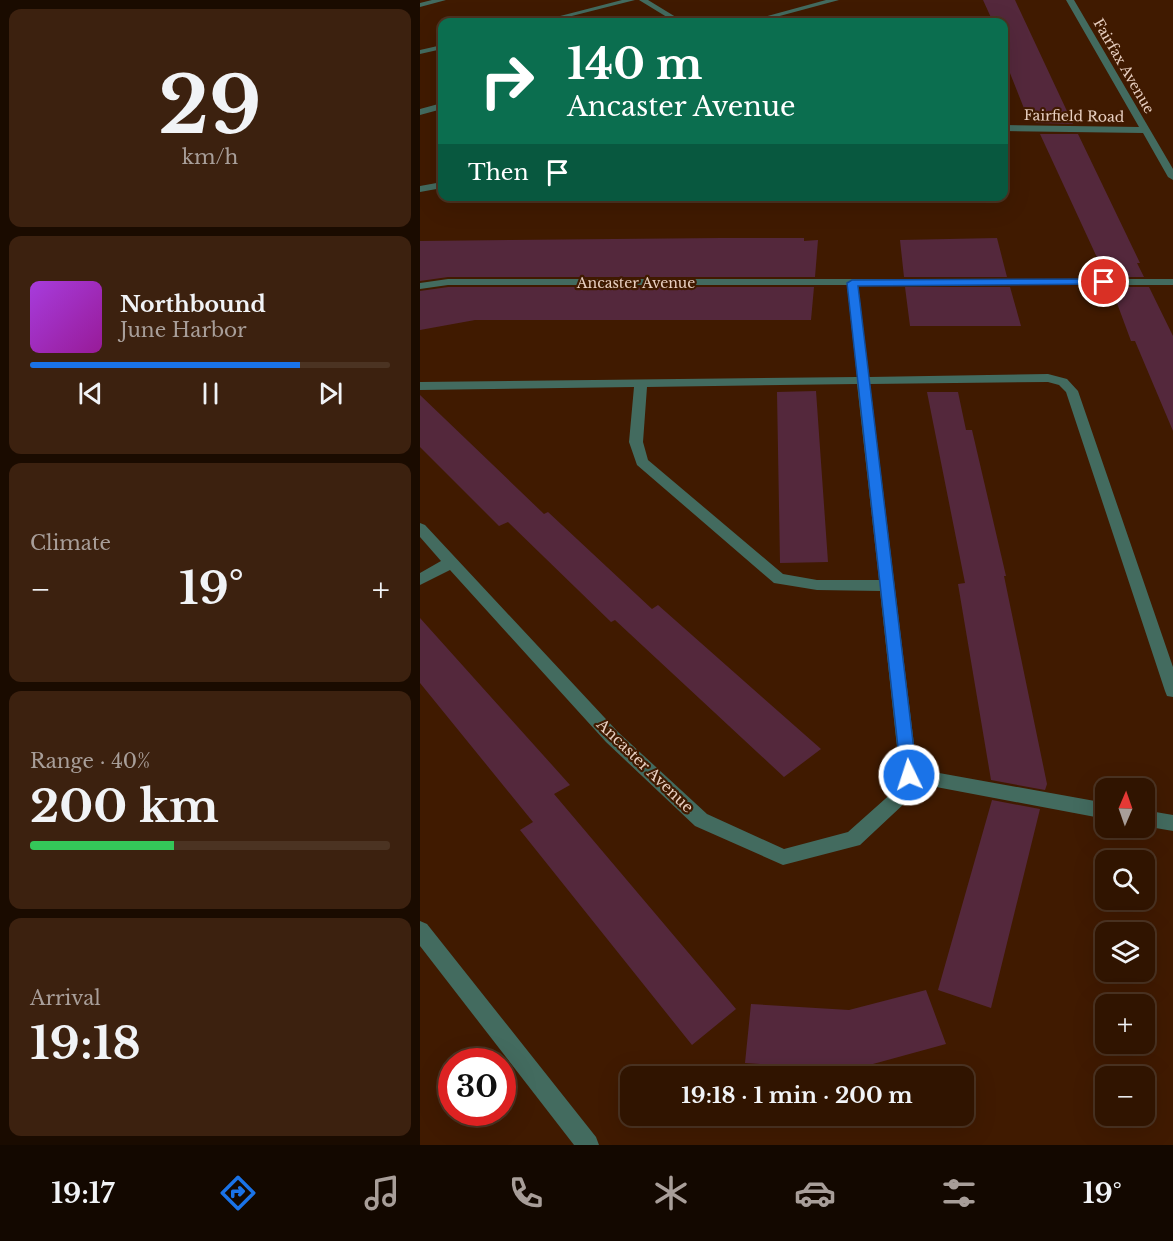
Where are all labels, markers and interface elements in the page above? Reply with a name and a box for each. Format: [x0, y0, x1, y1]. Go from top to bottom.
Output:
street label: Fairfax Avenue [1090, 15, 1158, 117]
text: 140 m [567, 38, 703, 90]
icon: right [468, 42, 546, 120]
text: 29 [158, 57, 262, 154]
text: Ancaster Avenue [567, 90, 795, 123]
street label: Fairfield Road [1024, 106, 1125, 126]
text: km/h [182, 145, 238, 169]
icon: arrive [541, 156, 574, 189]
text: Then [468, 159, 529, 186]
pin [1078, 256, 1129, 307]
icon: arrive [1087, 265, 1120, 298]
street label: Ancaster Avenue [576, 274, 695, 292]
text: Northbound [120, 291, 266, 318]
text: June Harbor [120, 318, 247, 342]
icon: previous [74, 377, 107, 410]
icon: pause [194, 377, 227, 410]
icon: next [314, 377, 347, 410]
text: Climate [30, 531, 111, 555]
text: 19° [179, 560, 244, 616]
text: − [30, 569, 51, 610]
text: + [372, 569, 390, 610]
street label: Ancaster Avenue [592, 714, 698, 817]
position arrow [877, 743, 941, 807]
text: Range · 40% [30, 749, 151, 773]
text: 200 km [30, 778, 219, 834]
north arrow [1095, 778, 1155, 838]
map controls [1095, 778, 1155, 1126]
button: search [1095, 850, 1155, 910]
button: layers [1095, 922, 1155, 982]
text: Arrival [30, 986, 101, 1010]
button: + [1095, 994, 1155, 1054]
text: 19:18 [30, 1015, 141, 1071]
speed limit sign: 30 [438, 1048, 516, 1126]
button: − [1095, 1066, 1155, 1126]
text: 19:18 · 1 min · 200 m [681, 1082, 913, 1109]
icon: directions [217, 1172, 259, 1214]
icon: music [361, 1172, 403, 1214]
icon: phone [505, 1172, 547, 1214]
icon: climate [650, 1172, 692, 1214]
icon: car [794, 1172, 836, 1214]
icon: filters [938, 1172, 980, 1214]
text: 19:17 [51, 1177, 115, 1210]
text: 19° [1083, 1177, 1122, 1210]

